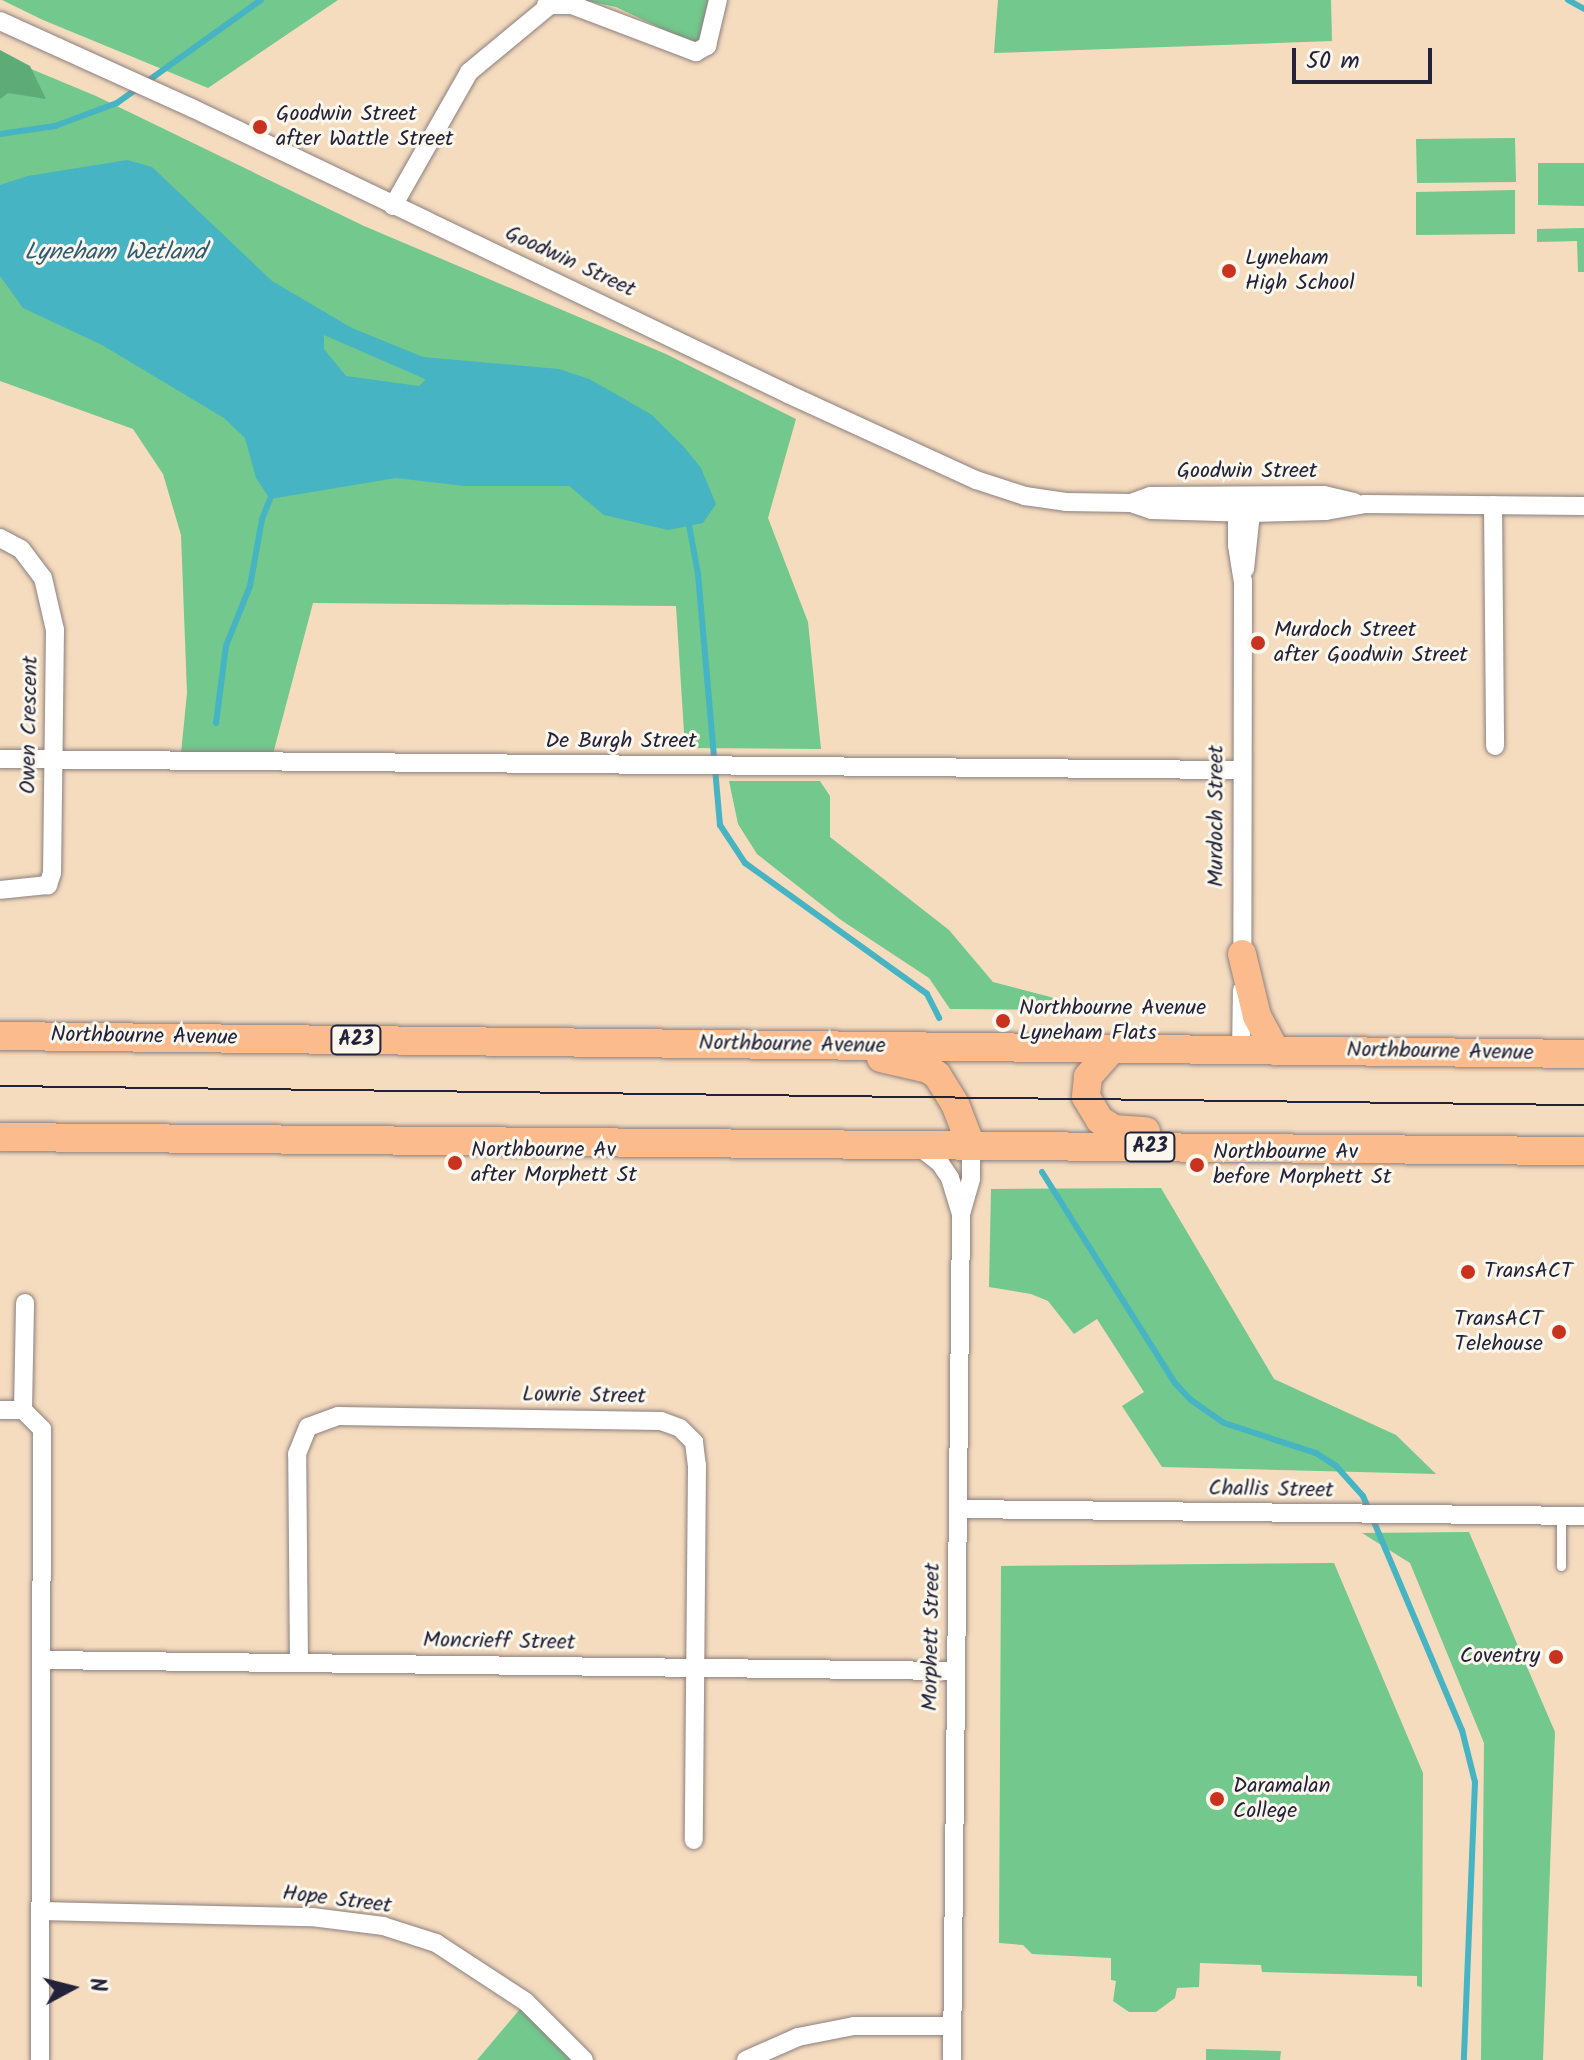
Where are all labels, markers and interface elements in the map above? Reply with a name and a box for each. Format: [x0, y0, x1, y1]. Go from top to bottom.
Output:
scale bar [1296, 32, 1436, 82]
text: 50 m [1306, 42, 1360, 81]
place label: Goodwin Street after Wattle Street [276, 101, 454, 152]
marker: Goodwin Street after Wattle Street [251, 118, 269, 136]
street label: Goodwin Street [501, 220, 639, 304]
water label: Lyneham Wetland [24, 239, 206, 267]
place label: Lyneham High School [1245, 245, 1355, 296]
marker: Lyneham High School [1220, 262, 1238, 280]
street label: Goodwin Street [1177, 459, 1317, 485]
place label: Murdoch Street after Goodwin Street [1274, 617, 1468, 668]
marker: Murdoch Street after Goodwin Street [1249, 634, 1267, 652]
street label: Owen Crescent [16, 656, 44, 794]
street label: De Burgh Street [545, 729, 697, 755]
street label: Murdoch Street [1204, 745, 1230, 887]
place label: Northbourne Avenue Lyneham Flats [1019, 995, 1206, 1046]
marker: Northbourne Avenue Lyneham Flats [994, 1012, 1012, 1030]
street label: Northbourne Avenue [50, 1022, 238, 1052]
road number: A23 [330, 1024, 382, 1056]
street label: Northbourne Avenue [698, 1030, 886, 1060]
street label: Northbourne Avenue [1346, 1037, 1534, 1067]
road number: A23 [1124, 1131, 1176, 1163]
place label: Northbourne Av after Morphett St [471, 1137, 637, 1188]
place label: Northbourne Av before Morphett St [1213, 1139, 1392, 1190]
marker: Northbourne Av after Morphett St [446, 1154, 464, 1172]
marker: Northbourne Av before Morphett St [1188, 1156, 1206, 1174]
place label: TransACT [1484, 1259, 1573, 1285]
marker: TransACT [1459, 1263, 1477, 1281]
place label: TransACT Telehouse [1454, 1306, 1543, 1358]
marker: TransACT Telehouse [1550, 1323, 1568, 1341]
street label: Lowrie Street [522, 1382, 646, 1410]
street label: Challis Street [1208, 1476, 1334, 1504]
street label: Morphett Street [918, 1563, 946, 1711]
street label: Moncrieff Street [423, 1627, 575, 1657]
place label: Coventry [1460, 1644, 1540, 1670]
marker: Coventry [1547, 1648, 1565, 1666]
place label: Daramalan College [1233, 1773, 1330, 1824]
marker: Daramalan College [1208, 1790, 1226, 1808]
street label: Hope Street [281, 1880, 393, 1920]
north arrow [32, 1948, 112, 2028]
text: N [78, 1976, 115, 1994]

